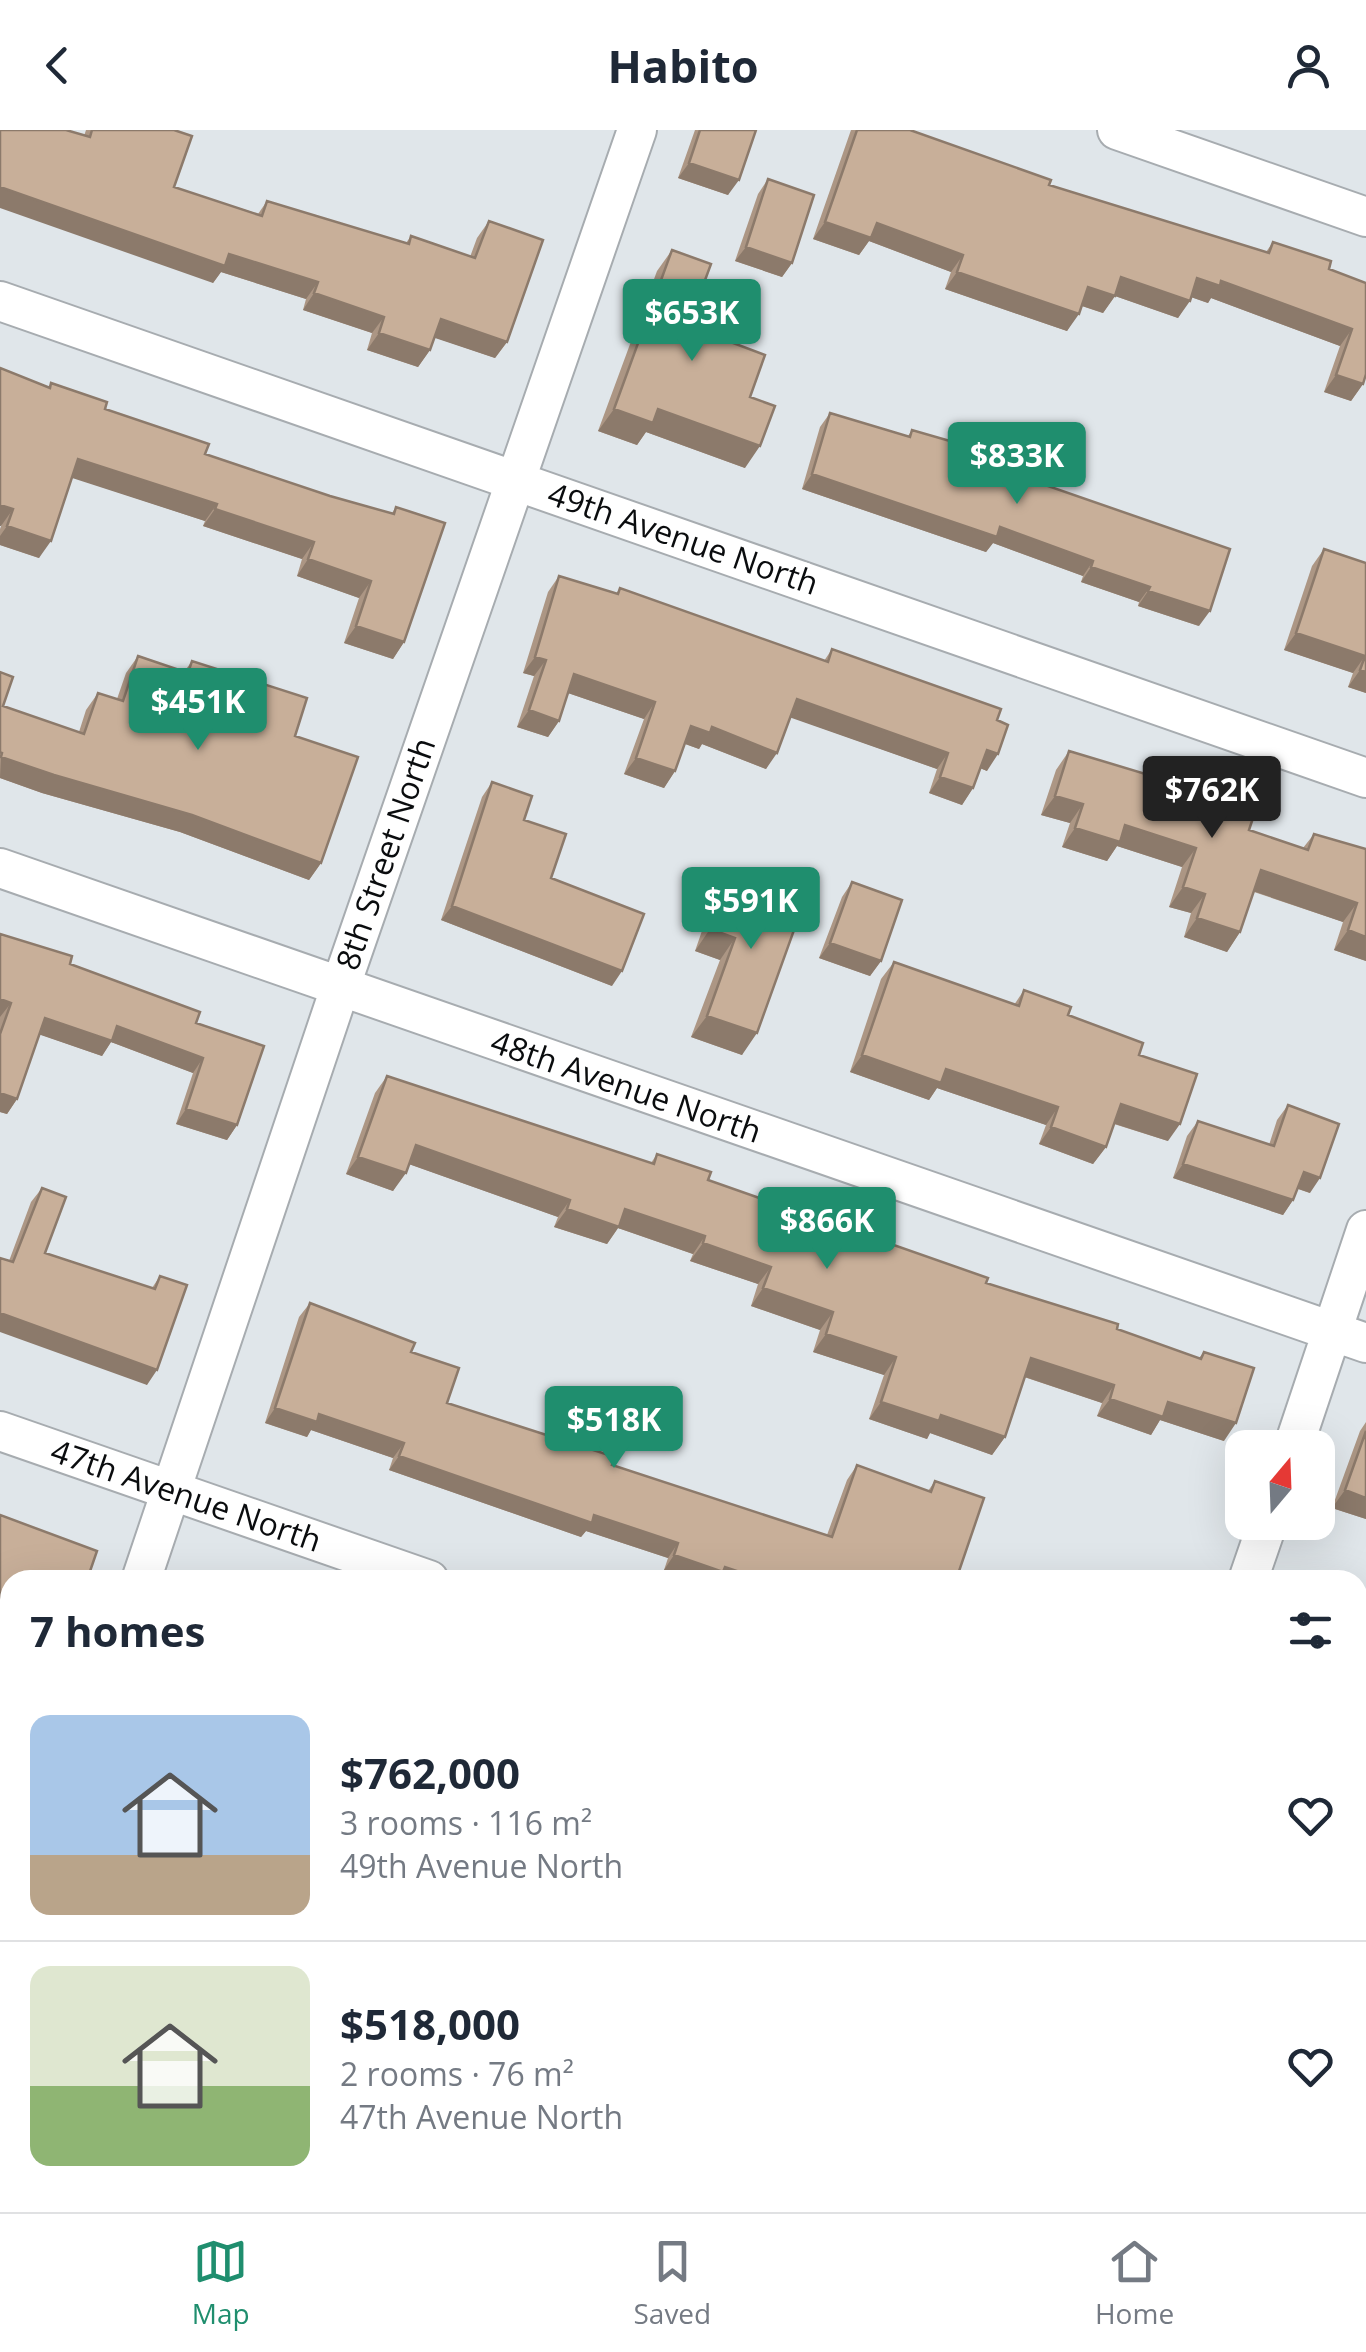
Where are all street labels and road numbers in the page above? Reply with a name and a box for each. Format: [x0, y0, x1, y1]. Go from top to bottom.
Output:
street label: 49th Avenue North [543, 471, 824, 604]
street label: 8th Street North [325, 732, 444, 975]
street label: 48th Avenue North [486, 1019, 767, 1152]
street label: 47th Avenue North [46, 1428, 327, 1561]

